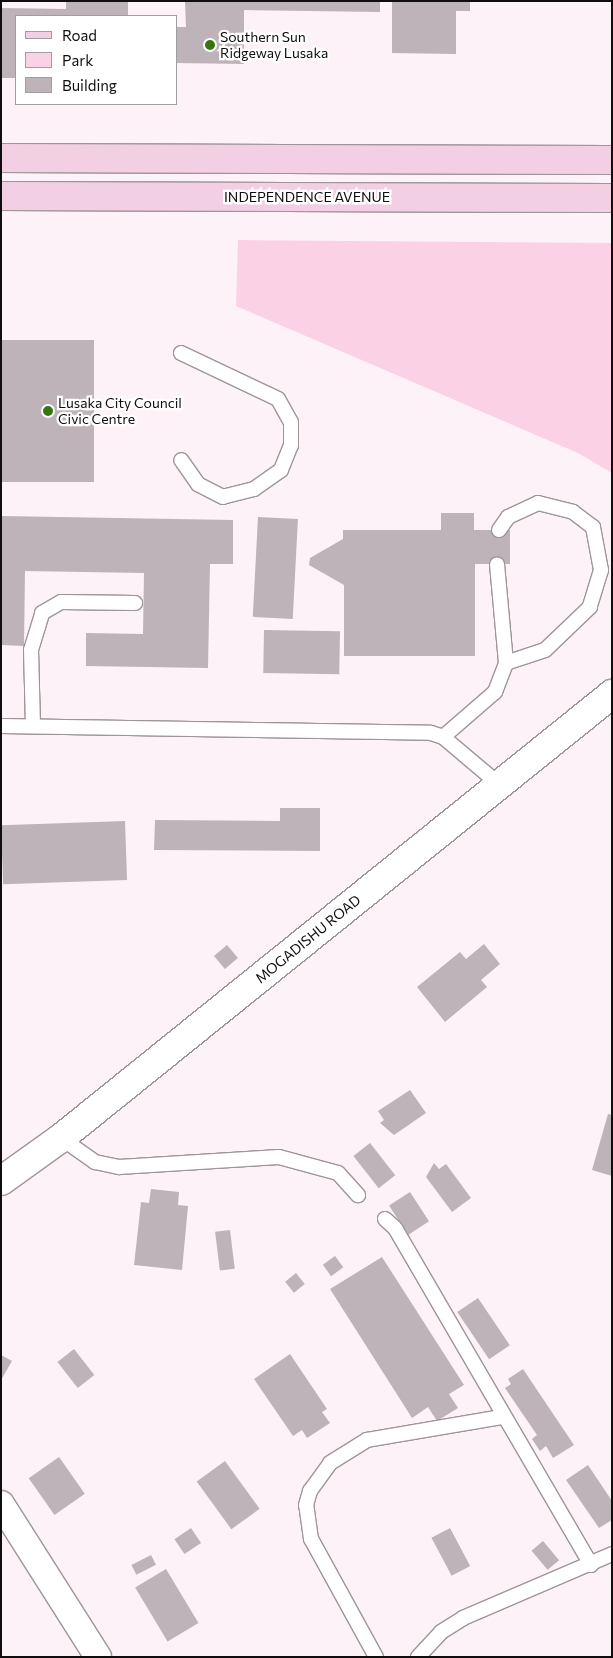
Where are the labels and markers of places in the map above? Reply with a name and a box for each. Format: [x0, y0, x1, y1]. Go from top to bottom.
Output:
place label: Southern Sun Ridgeway Lusaka [220, 29, 328, 62]
marker: Southern Sun Ridgeway Lusaka [204, 39, 216, 51]
place label: Lusaka City Council Civic Centre [58, 395, 182, 428]
marker: Lusaka City Council Civic Centre [42, 405, 54, 417]

